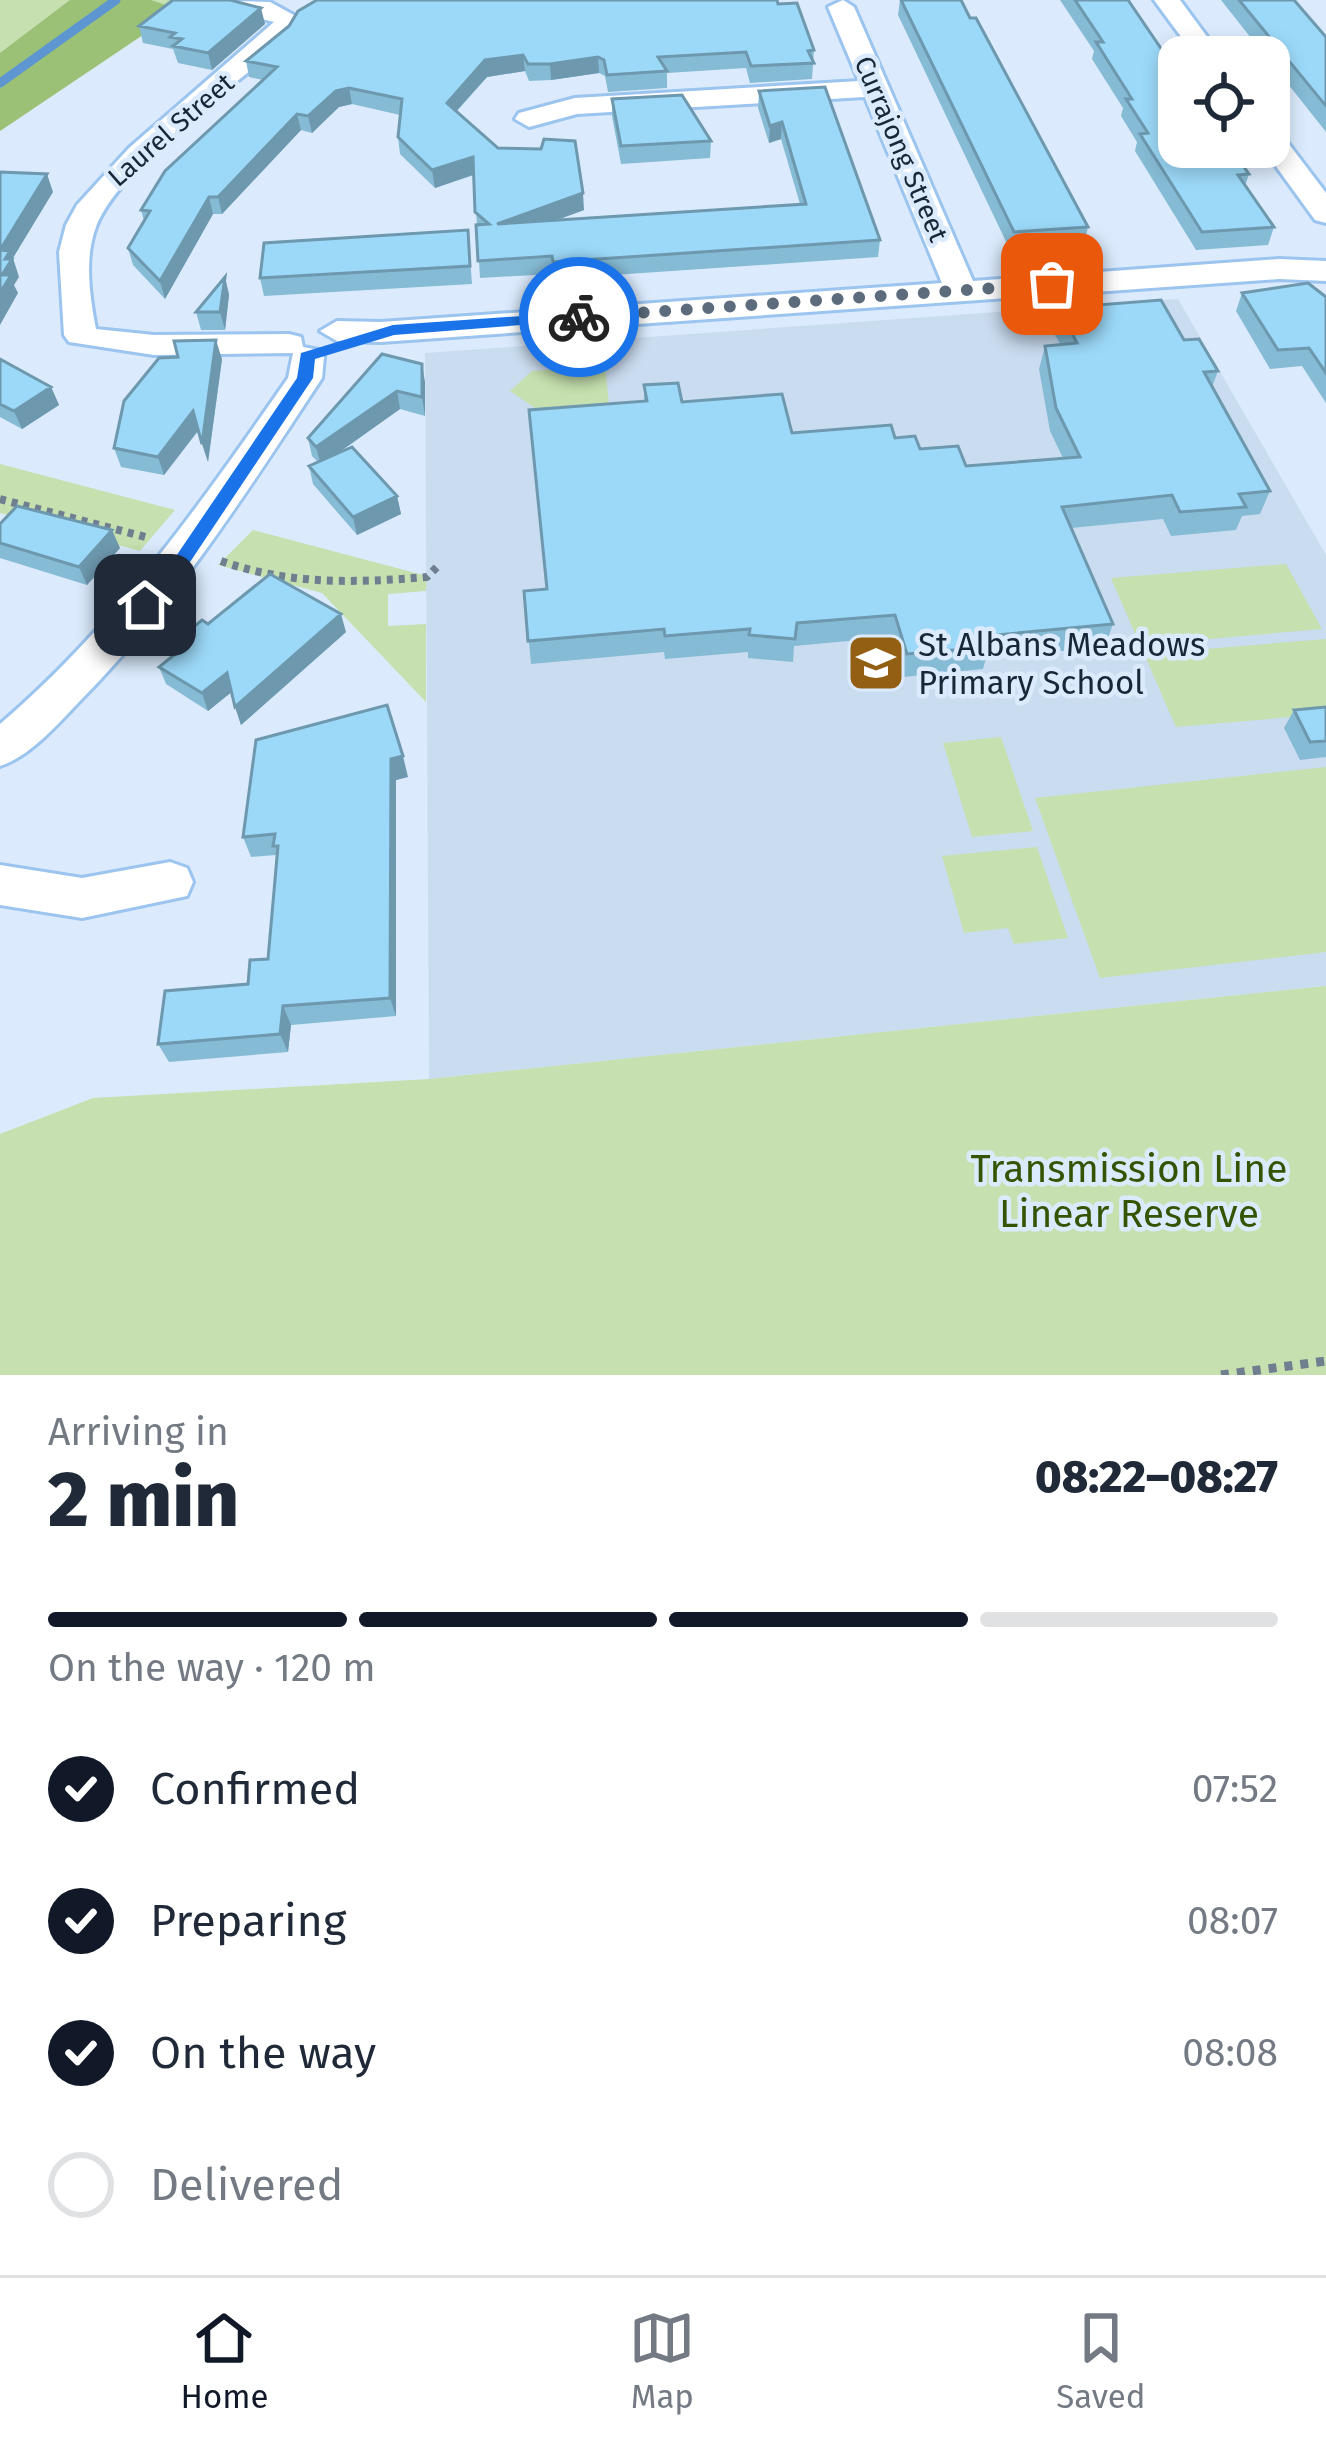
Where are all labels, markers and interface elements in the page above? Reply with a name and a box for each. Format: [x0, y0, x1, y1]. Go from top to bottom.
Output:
map controls [1158, 36, 1290, 168]
button: locate [1158, 36, 1290, 168]
street label: Currajong Street [848, 51, 955, 247]
street label: Laurel Street [102, 67, 241, 193]
pin [1001, 233, 1103, 335]
icon: bag [1019, 251, 1085, 317]
courier [519, 257, 639, 377]
icon: bike [546, 284, 612, 350]
pin [94, 554, 196, 656]
icon: home [112, 572, 178, 638]
place label: St Albans Meadows Primary School [918, 625, 1205, 703]
school or university icon: St Albans Meadows Primary School [845, 632, 907, 694]
park label: Transmission Line Linear Reserve [971, 1146, 1287, 1237]
text: Arriving in [48, 1409, 229, 1455]
text: 08:22–08:27 [1035, 1450, 1278, 1504]
text: 2 min [48, 1453, 239, 1547]
text: On the way · 120 m [48, 1645, 376, 1691]
icon: check [48, 1756, 114, 1822]
text: Confirmed [150, 1762, 360, 1816]
text: 07:52 [1192, 1766, 1278, 1812]
icon: check [48, 1888, 114, 1954]
text: Preparing [150, 1894, 346, 1948]
text: 08:07 [1187, 1898, 1278, 1944]
icon: check [48, 2020, 114, 2086]
text: On the way [150, 2026, 376, 2080]
text: 08:08 [1182, 2030, 1278, 2076]
text: Delivered [150, 2158, 343, 2212]
tab: Home [180, 2305, 268, 2417]
tab: Map [629, 2305, 695, 2417]
tab: Saved [1056, 2305, 1146, 2417]

